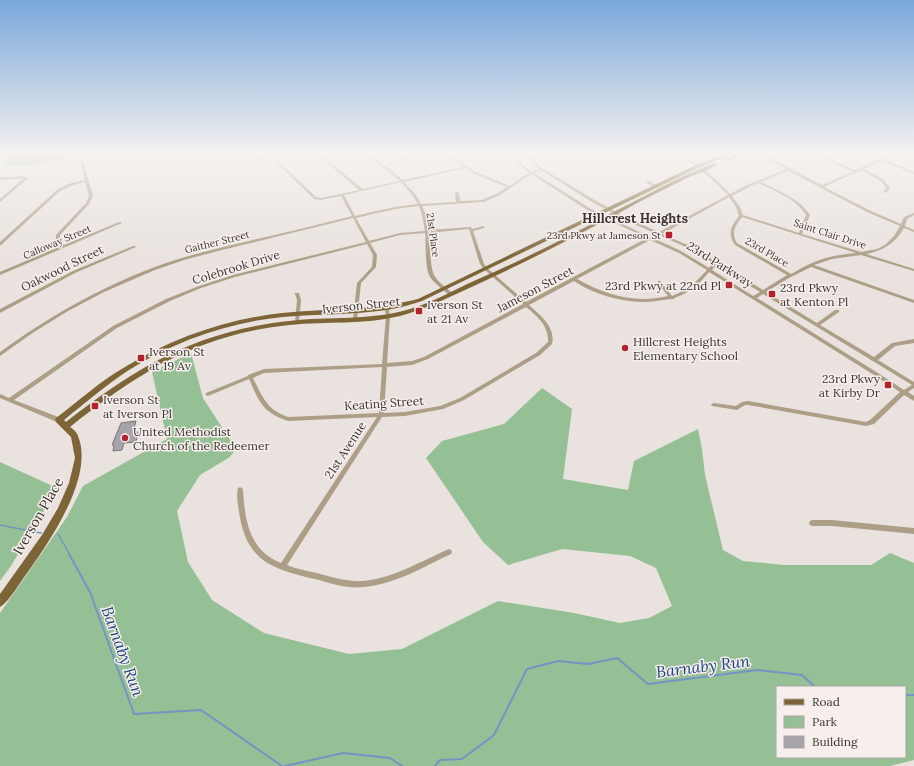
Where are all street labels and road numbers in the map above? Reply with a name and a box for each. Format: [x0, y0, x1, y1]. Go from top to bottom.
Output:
street label: 21st Place [423, 212, 443, 259]
street label: Saint Clair Drive [792, 216, 869, 252]
street label: Calloway Street [21, 222, 93, 262]
street label: Gaither Street [183, 228, 251, 256]
street label: 23rd Place [743, 234, 792, 270]
street label: 23rd Parkway [684, 238, 756, 291]
street label: Oakwood Street [18, 241, 106, 294]
street label: Colebrook Drive [190, 246, 282, 287]
street label: Jameson Street [493, 262, 576, 316]
street label: Iverson Street [321, 293, 401, 317]
street label: Keating Street [344, 393, 425, 413]
street label: 21st Avenue [321, 418, 369, 481]
street label: Iverson Place [9, 474, 68, 558]

